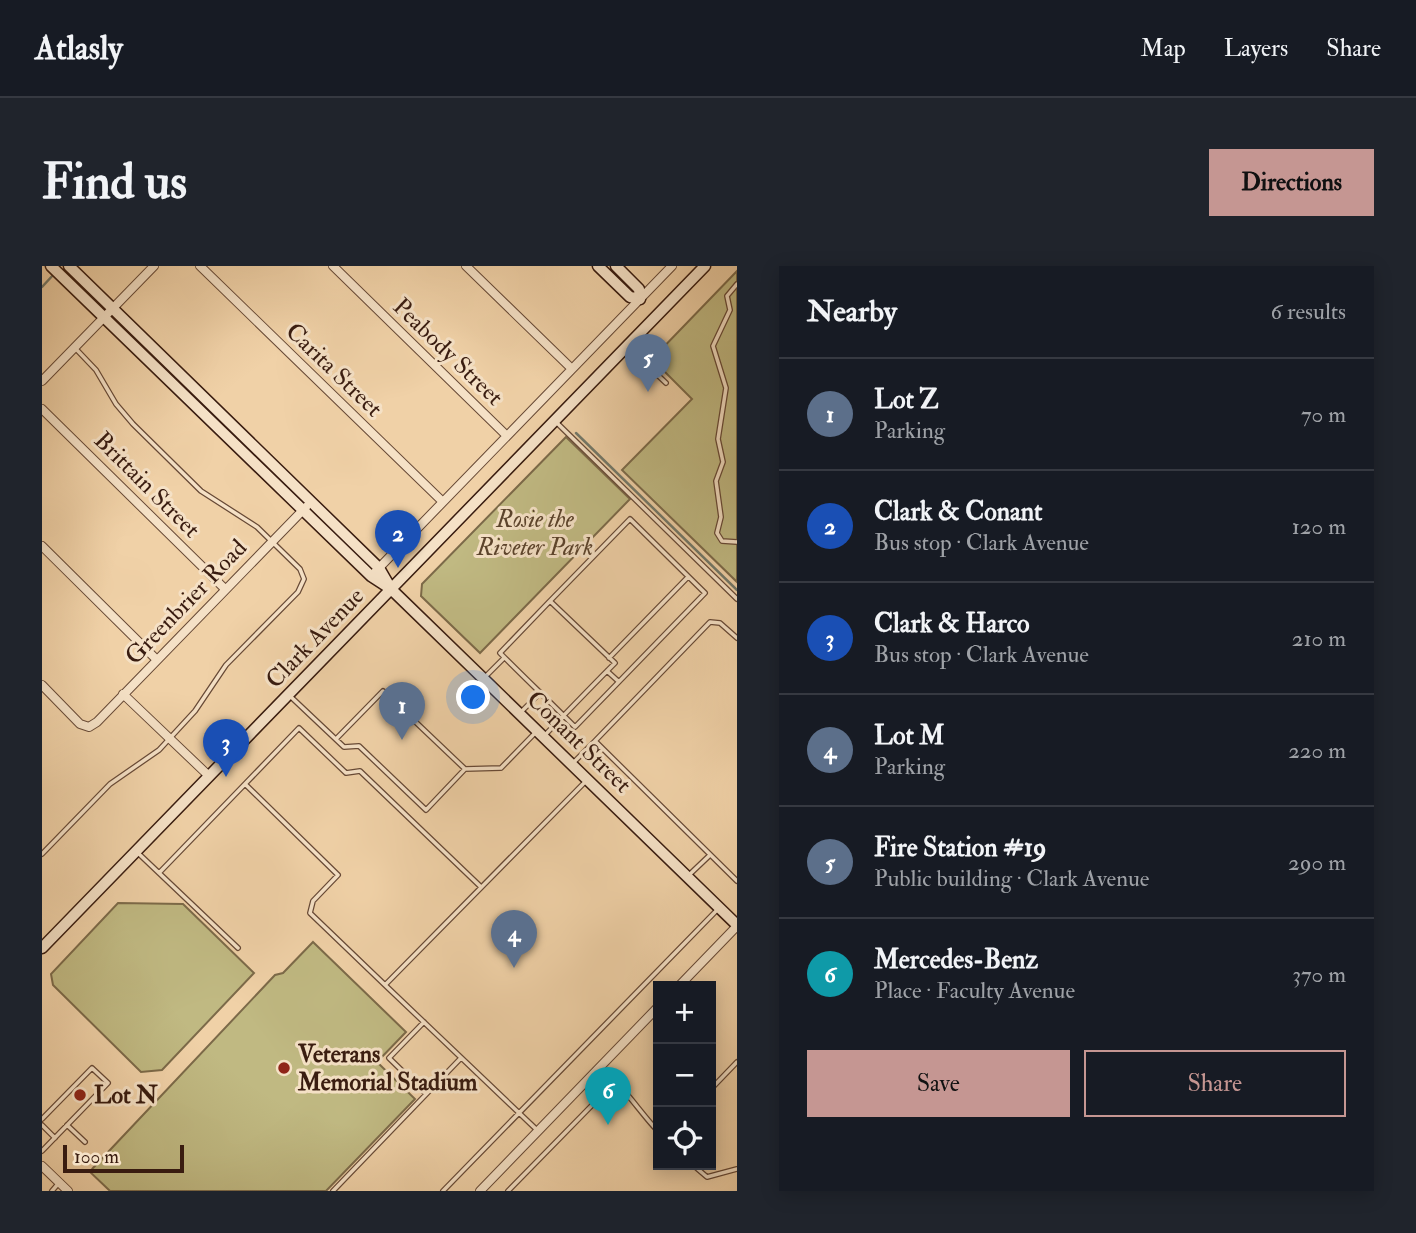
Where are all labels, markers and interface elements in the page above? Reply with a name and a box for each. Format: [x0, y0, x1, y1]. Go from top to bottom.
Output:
text: Atlasly [35, 28, 123, 69]
text: Map [1141, 33, 1186, 64]
text: Layers [1224, 33, 1288, 64]
text: Share [1326, 33, 1381, 64]
button: Directions [1209, 149, 1374, 216]
text: Find us [42, 152, 187, 213]
street label: Peabody Street [386, 292, 510, 413]
text: Nearby [807, 293, 897, 330]
text: 6 results [1271, 297, 1346, 326]
street label: Carita Street [279, 316, 389, 424]
pin: 5 [625, 334, 671, 392]
text: Lot Z [874, 384, 939, 416]
text: 1 [826, 400, 834, 429]
text: 70 m [1301, 400, 1346, 429]
text: Parking [874, 416, 945, 445]
street label: Brittain Street [87, 425, 207, 545]
text: Clark & Conant [874, 496, 1042, 528]
park label: Rosie the Riveter Park [476, 504, 593, 563]
pin: 2 [375, 510, 421, 568]
text: 2 [824, 512, 836, 541]
text: 120 m [1292, 512, 1346, 541]
text: Bus stop · Clark Avenue [874, 528, 1089, 557]
street label: Greenbrier Road [118, 533, 254, 671]
street label: Clark Avenue [259, 581, 371, 695]
text: Clark & Harco [874, 608, 1030, 640]
text: 3 [826, 624, 834, 653]
text: 210 m [1292, 624, 1346, 653]
text: Bus stop · Clark Avenue [874, 640, 1089, 669]
your location [456, 680, 490, 714]
pin: 1 [379, 682, 425, 740]
street label: Conant Street [520, 684, 638, 800]
pin: 3 [203, 719, 249, 777]
text: Lot M [874, 720, 945, 752]
text: 4 [824, 736, 836, 765]
text: 220 m [1288, 736, 1346, 765]
text: Parking [874, 752, 945, 781]
text: Fire Station #19 [874, 832, 1046, 864]
text: 5 [825, 848, 835, 877]
text: 290 m [1288, 848, 1346, 877]
text: Public building · Clark Avenue [874, 864, 1149, 893]
pin: 4 [491, 910, 537, 968]
text: Mercedes-Benz [874, 944, 1038, 976]
text: 6 [824, 960, 836, 989]
text: 370 m [1292, 960, 1346, 989]
text: Place · Faculty Avenue [874, 976, 1075, 1005]
map controls [653, 981, 716, 1170]
button: + [653, 981, 716, 1044]
place label: Veterans Memorial Stadium [297, 1039, 478, 1098]
button: − [653, 1044, 716, 1107]
button: Save [807, 1050, 1070, 1117]
button: Share [1084, 1050, 1346, 1117]
marker: Veterans Memorial Stadium [276, 1060, 292, 1076]
pin: 6 [585, 1067, 631, 1125]
place label: Lot N [94, 1080, 158, 1111]
marker: Lot N [72, 1087, 88, 1103]
button: locate [653, 1107, 716, 1170]
scale bar [63, 1142, 184, 1174]
text: 100 m [74, 1145, 119, 1169]

